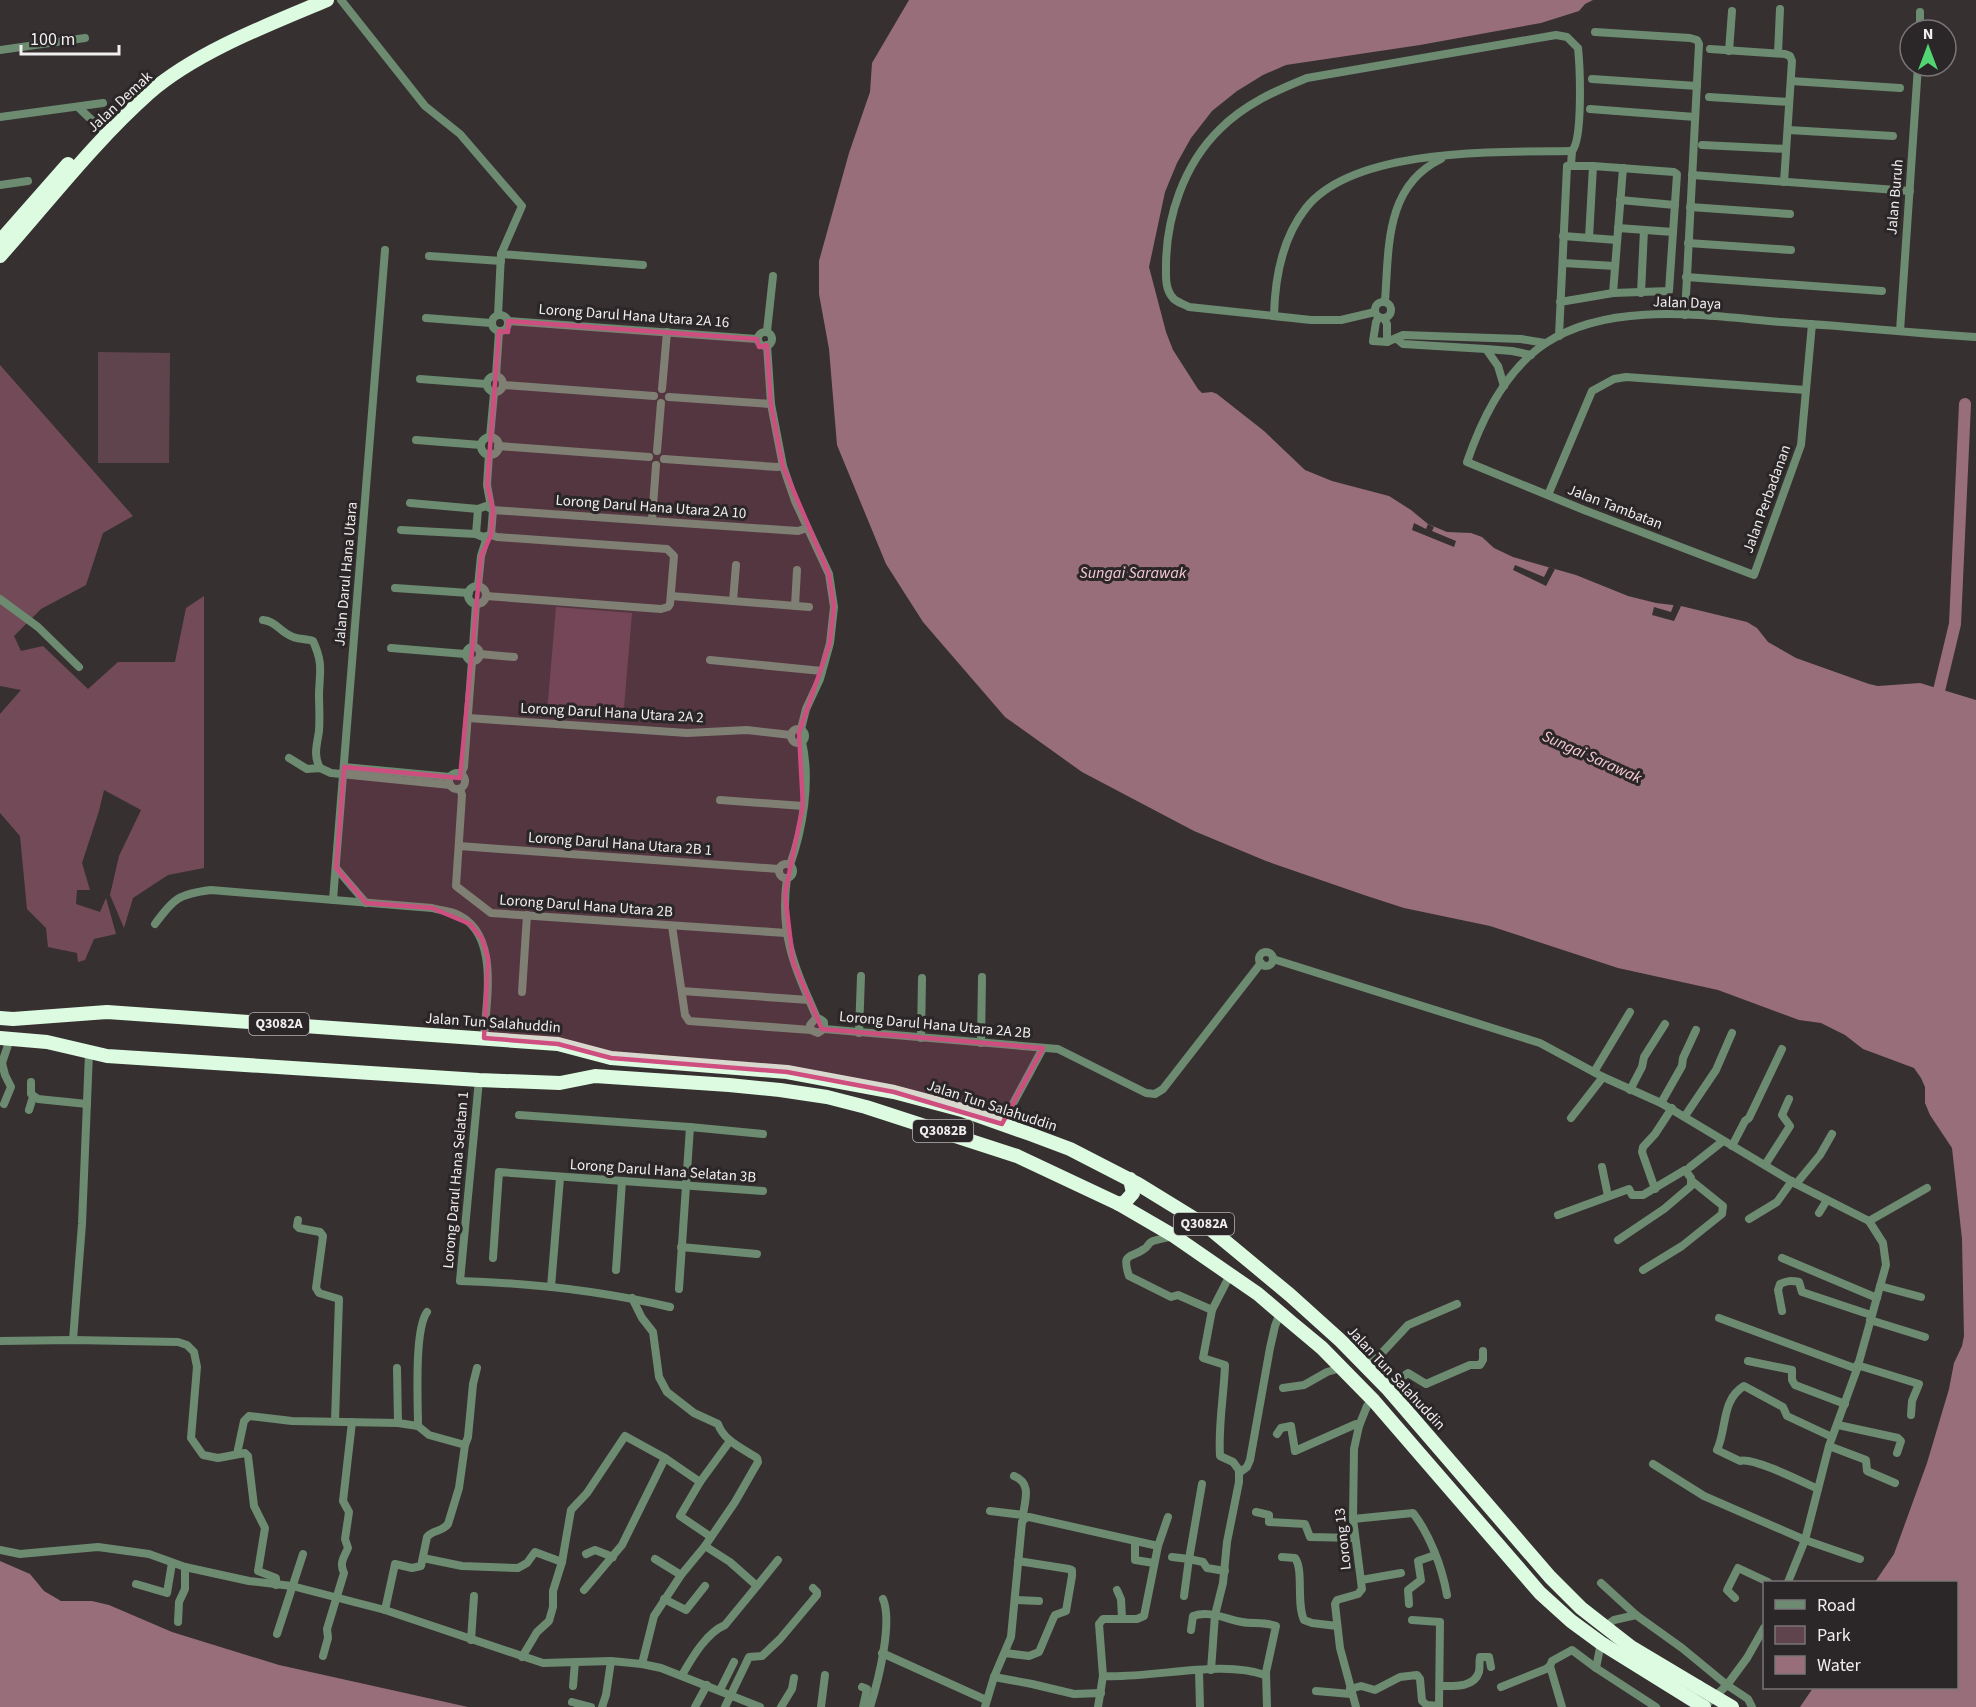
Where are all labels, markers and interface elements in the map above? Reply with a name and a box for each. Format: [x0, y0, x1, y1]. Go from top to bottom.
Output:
scale bar [21, 18, 118, 56]
north arrow [1898, 18, 1958, 78]
text: N [1923, 23, 1933, 45]
text: 100 m [30, 27, 75, 52]
street label: Jalan Demak [83, 66, 157, 137]
street label: Jalan Buruh [1881, 158, 1909, 236]
street label: Jalan Daya [1652, 291, 1722, 315]
street label: Lorong Darul Hana Utara 2A 16 [538, 299, 730, 333]
street label: Jalan Perbadanan [1738, 442, 1796, 556]
street label: Jalan Tambatan [1564, 479, 1666, 535]
street label: Lorong Darul Hana Utara 2A 10 [555, 490, 747, 524]
street label: Jalan Darul Hana Utara [329, 501, 363, 647]
water label: Sungai Sarawak [1080, 562, 1187, 584]
street label: Lorong Darul Hana Utara 2A 2 [520, 698, 704, 728]
water label: Sungai Sarawak [1539, 725, 1646, 789]
street label: Lorong Darul Hana Utara 2B 1 [527, 827, 713, 861]
street label: Lorong Darul Hana Utara 2B [499, 889, 674, 923]
street label: Lorong Darul Hana Utara 2A 2B [838, 1006, 1032, 1044]
street label: Jalan Tun Salahuddin [424, 1008, 562, 1038]
road number: Q3082A [249, 1013, 309, 1035]
street label: Jalan Tun Salahuddin [924, 1075, 1060, 1137]
street label: Lorong Darul Hana Selatan 1 [438, 1090, 474, 1270]
road number: Q3082B [913, 1120, 973, 1142]
street label: Lorong Darul Hana Selatan 3B [569, 1154, 757, 1188]
road number: Q3082A [1174, 1213, 1234, 1235]
street label: Jalan Tun Salahuddin [1342, 1321, 1450, 1435]
street label: Lorong 13 [1329, 1507, 1357, 1571]
legend [1763, 1581, 1958, 1689]
text: Road [1817, 1593, 1856, 1618]
text: Park [1817, 1623, 1851, 1648]
text: Water [1817, 1653, 1861, 1678]

